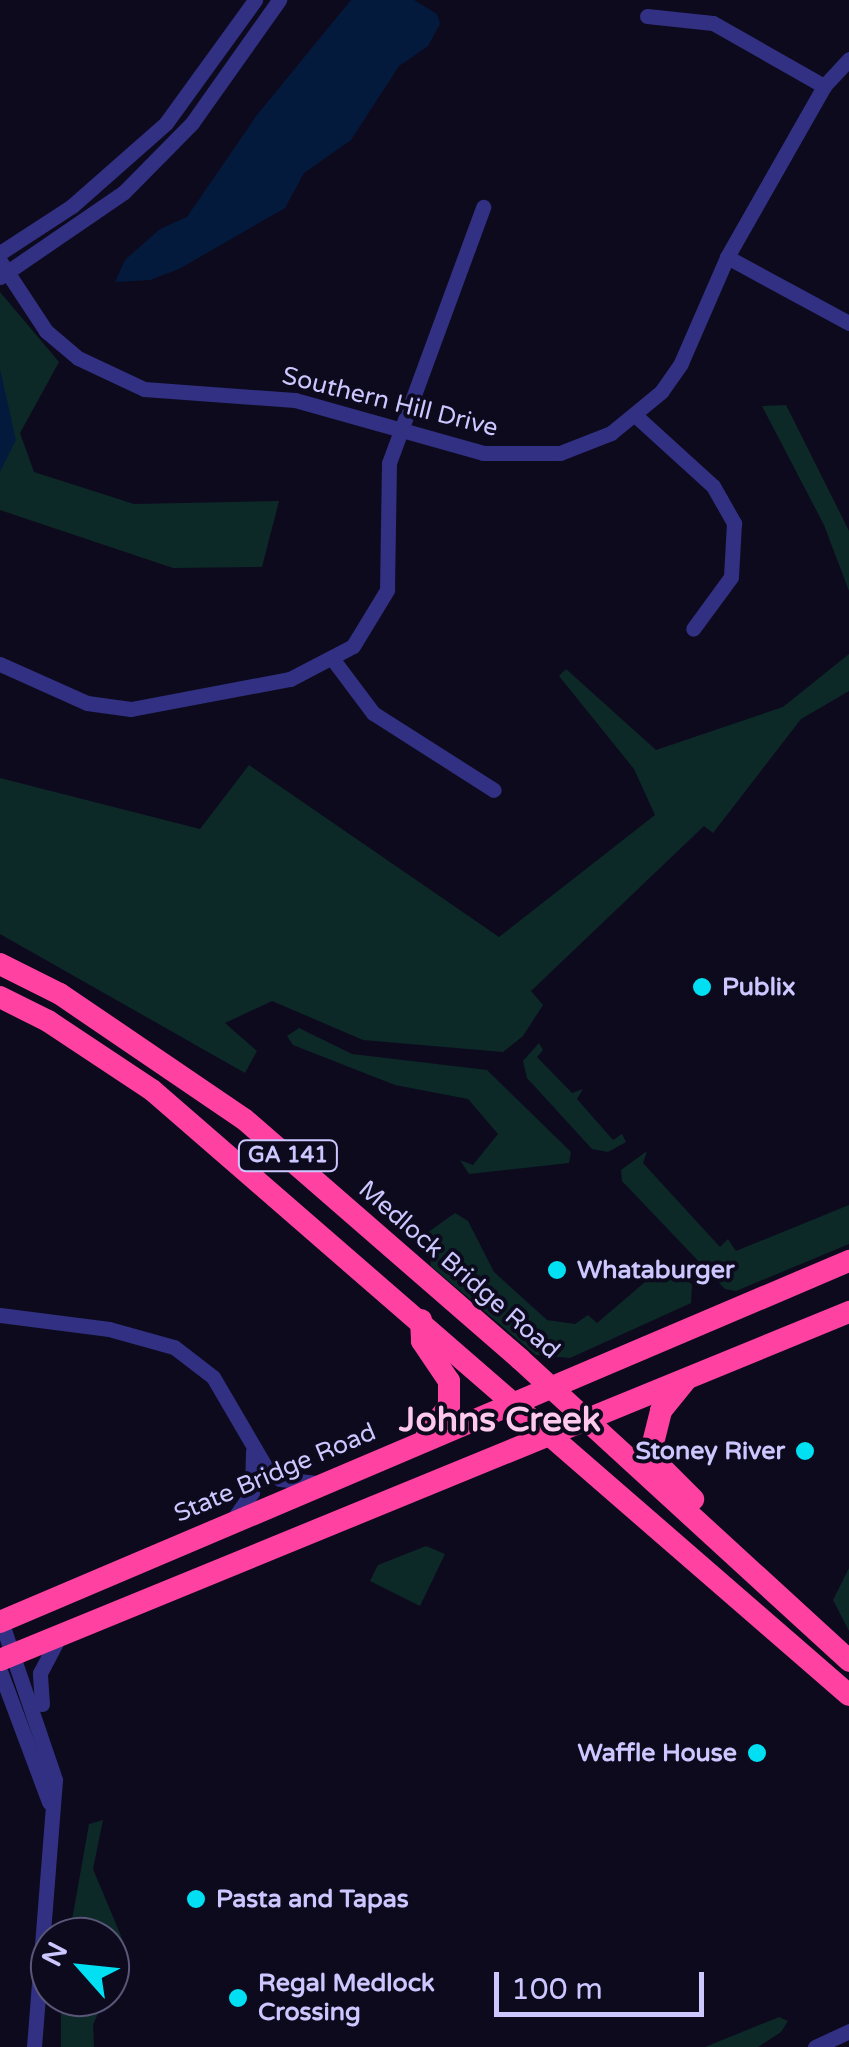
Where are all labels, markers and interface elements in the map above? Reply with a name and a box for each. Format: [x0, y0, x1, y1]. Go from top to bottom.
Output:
street label: Southern Hill Drive [279, 361, 501, 443]
place label: Publix [722, 972, 796, 1002]
marker: Publix [691, 976, 713, 998]
road number: GA 141 [236, 1139, 340, 1173]
street label: Medlock Bridge Road [352, 1175, 566, 1365]
place label: Whataburger [577, 1255, 735, 1285]
marker: Whataburger [546, 1259, 568, 1281]
district label: Johns Creek [399, 1399, 601, 1441]
street label: State Bridge Road [170, 1417, 380, 1529]
place label: Stoney River [636, 1436, 785, 1466]
marker: Stoney River [794, 1440, 816, 1462]
place label: Waffle House [578, 1738, 737, 1768]
marker: Waffle House [746, 1742, 768, 1764]
place label: Pasta and Tapas [216, 1884, 409, 1914]
marker: Pasta and Tapas [185, 1888, 207, 1910]
north arrow [30, 1917, 130, 2017]
text: N [35, 1937, 75, 1972]
scale bar [499, 1952, 709, 2014]
place label: Regal Medlock Crossing [258, 1969, 435, 2028]
text: 100 m [511, 1971, 603, 2008]
marker: Regal Medlock Crossing [227, 1987, 249, 2009]

